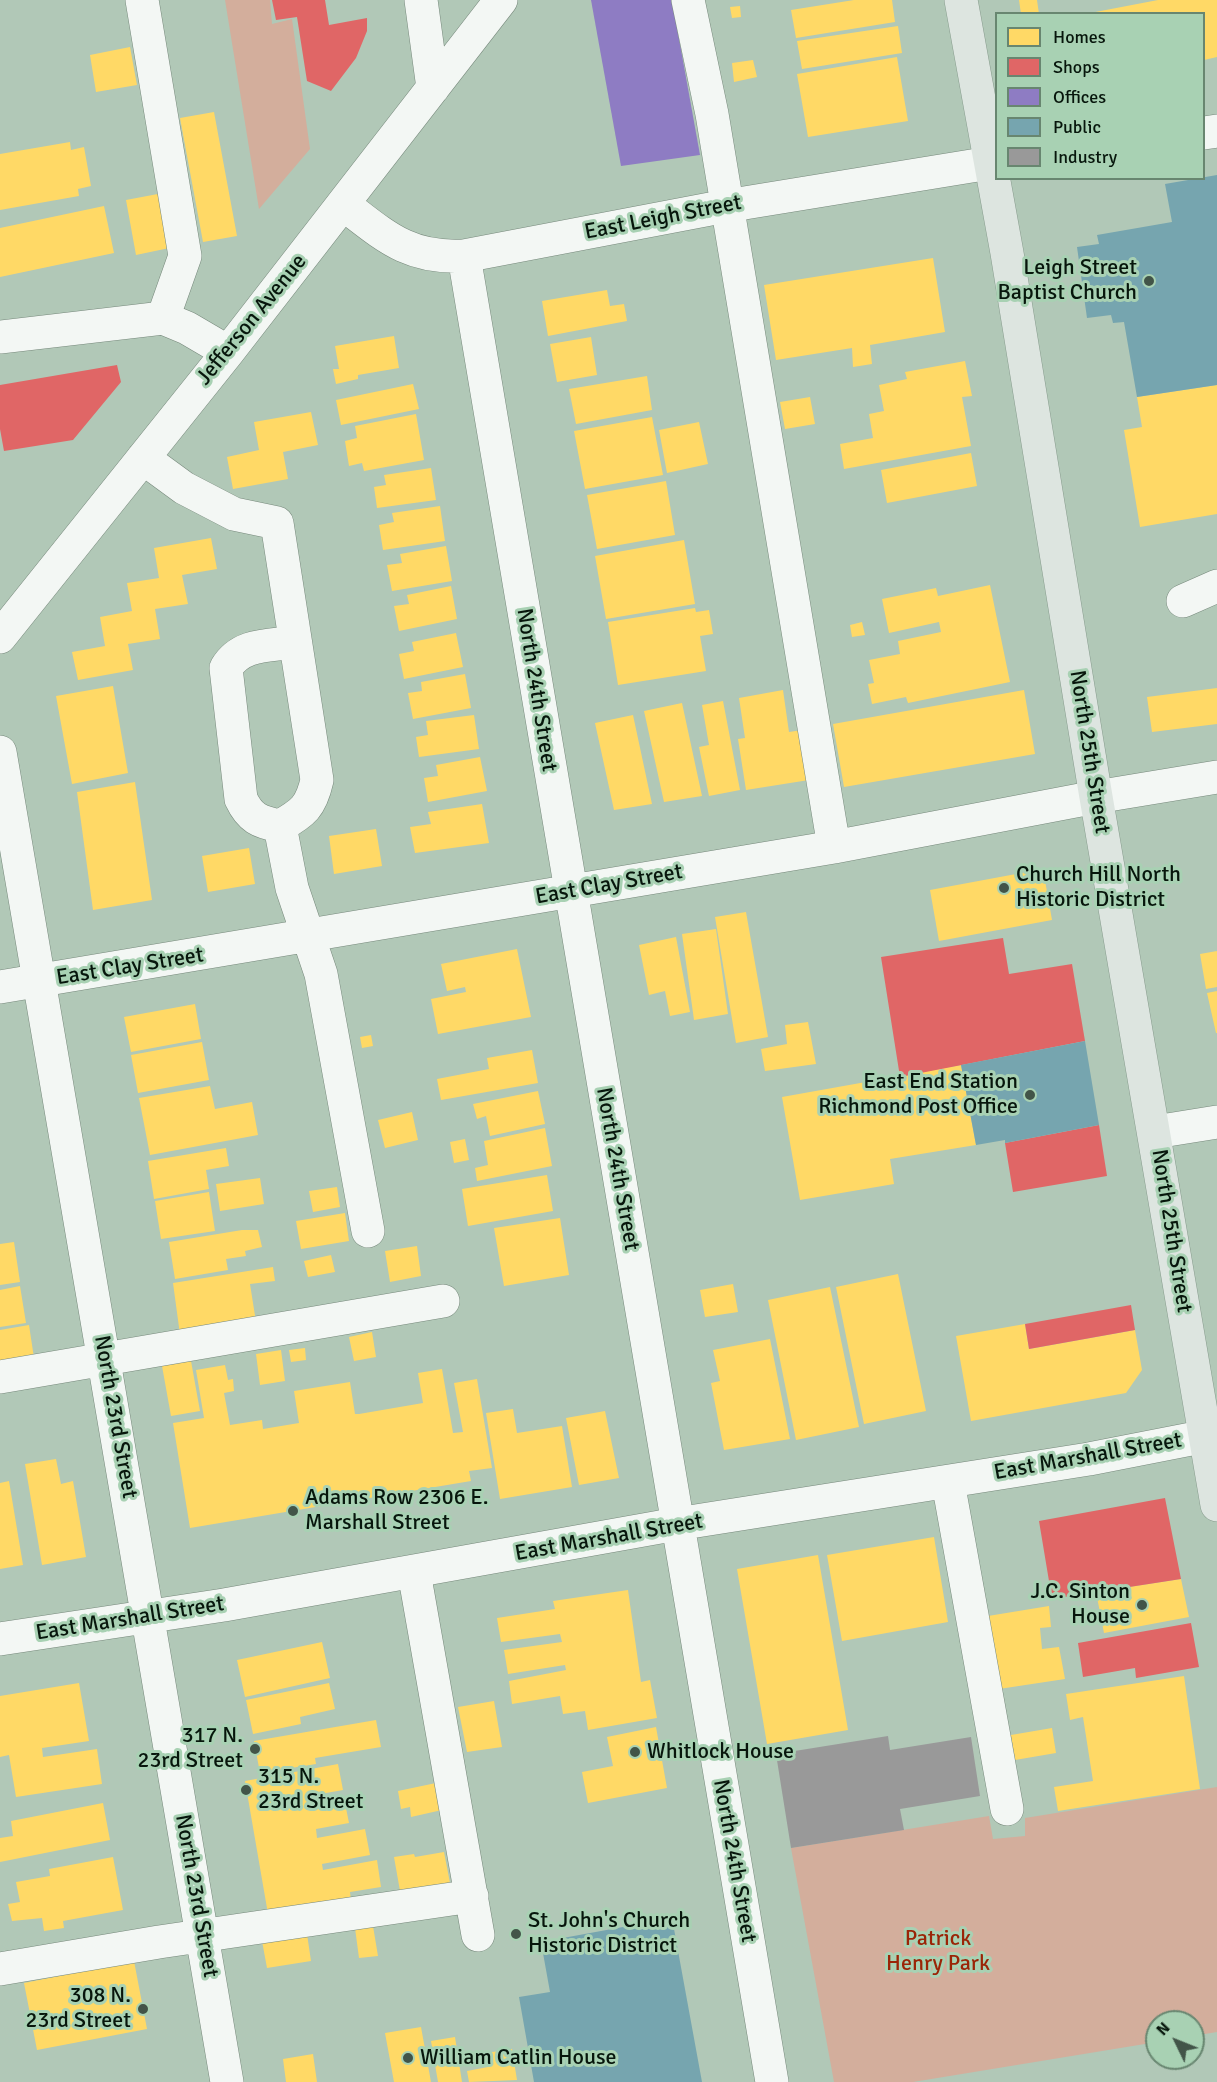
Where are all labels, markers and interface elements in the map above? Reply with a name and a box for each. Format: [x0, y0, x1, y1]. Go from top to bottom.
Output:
legend [995, 12, 1205, 180]
text: Homes [1053, 26, 1106, 48]
text: Shops [1053, 56, 1100, 78]
text: Offices [1053, 86, 1106, 108]
text: Public [1053, 116, 1101, 138]
text: Industry [1053, 146, 1117, 168]
street label: East Leigh Street [582, 190, 744, 246]
street label: Jefferson Avenue [191, 249, 313, 391]
place label: Leigh Street Baptist Church [998, 255, 1137, 306]
marker: Leigh Street Baptist Church [1142, 274, 1156, 288]
street label: North 24th Street [510, 606, 562, 774]
street label: North 25th Street [1063, 668, 1115, 836]
street label: East Clay Street [533, 859, 685, 911]
place label: Church Hill North Historic District [1016, 862, 1181, 914]
marker: Church Hill North Historic District [997, 881, 1011, 895]
street label: East Clay Street [54, 942, 206, 992]
place label: East End Station Richmond Post Office [818, 1069, 1018, 1120]
street label: North 24th Street [590, 1085, 644, 1253]
marker: East End Station Richmond Post Office [1023, 1088, 1037, 1102]
street label: North 25th Street [1145, 1147, 1197, 1315]
street label: North 23rd Street [88, 1333, 142, 1501]
street label: East Marshall Street [992, 1427, 1184, 1487]
place label: Adams Row 2306 E. Marshall Street [305, 1485, 489, 1536]
marker: Adams Row 2306 E. Marshall Street [286, 1504, 300, 1518]
street label: East Marshall Street [513, 1508, 705, 1568]
place label: J.C. Sinton House [1031, 1579, 1130, 1630]
street label: East Marshall Street [34, 1591, 226, 1647]
marker: J.C. Sinton House [1135, 1598, 1149, 1612]
place label: 317 N. 23rd Street [138, 1723, 243, 1774]
place label: Whitlock House [647, 1739, 794, 1765]
marker: 317 N. 23rd Street [248, 1742, 262, 1756]
marker: Whitlock House [628, 1745, 642, 1759]
place label: 315 N. 23rd Street [258, 1764, 363, 1816]
street label: North 24th Street [707, 1777, 761, 1945]
marker: 315 N. 23rd Street [239, 1783, 253, 1797]
street label: North 23rd Street [169, 1812, 223, 1980]
place label: St. John's Church Historic District [528, 1908, 690, 1960]
park label: Patrick Henry Park [886, 1926, 990, 1978]
marker: St. John's Church Historic District [509, 1927, 523, 1941]
place label: 308 N. 23rd Street [26, 1983, 131, 2035]
marker: 308 N. 23rd Street [136, 2002, 150, 2016]
north arrow [1145, 2010, 1205, 2070]
text: N [1152, 2018, 1174, 2040]
place label: William Catlin House [420, 2045, 617, 2071]
marker: William Catlin House [401, 2051, 415, 2065]

